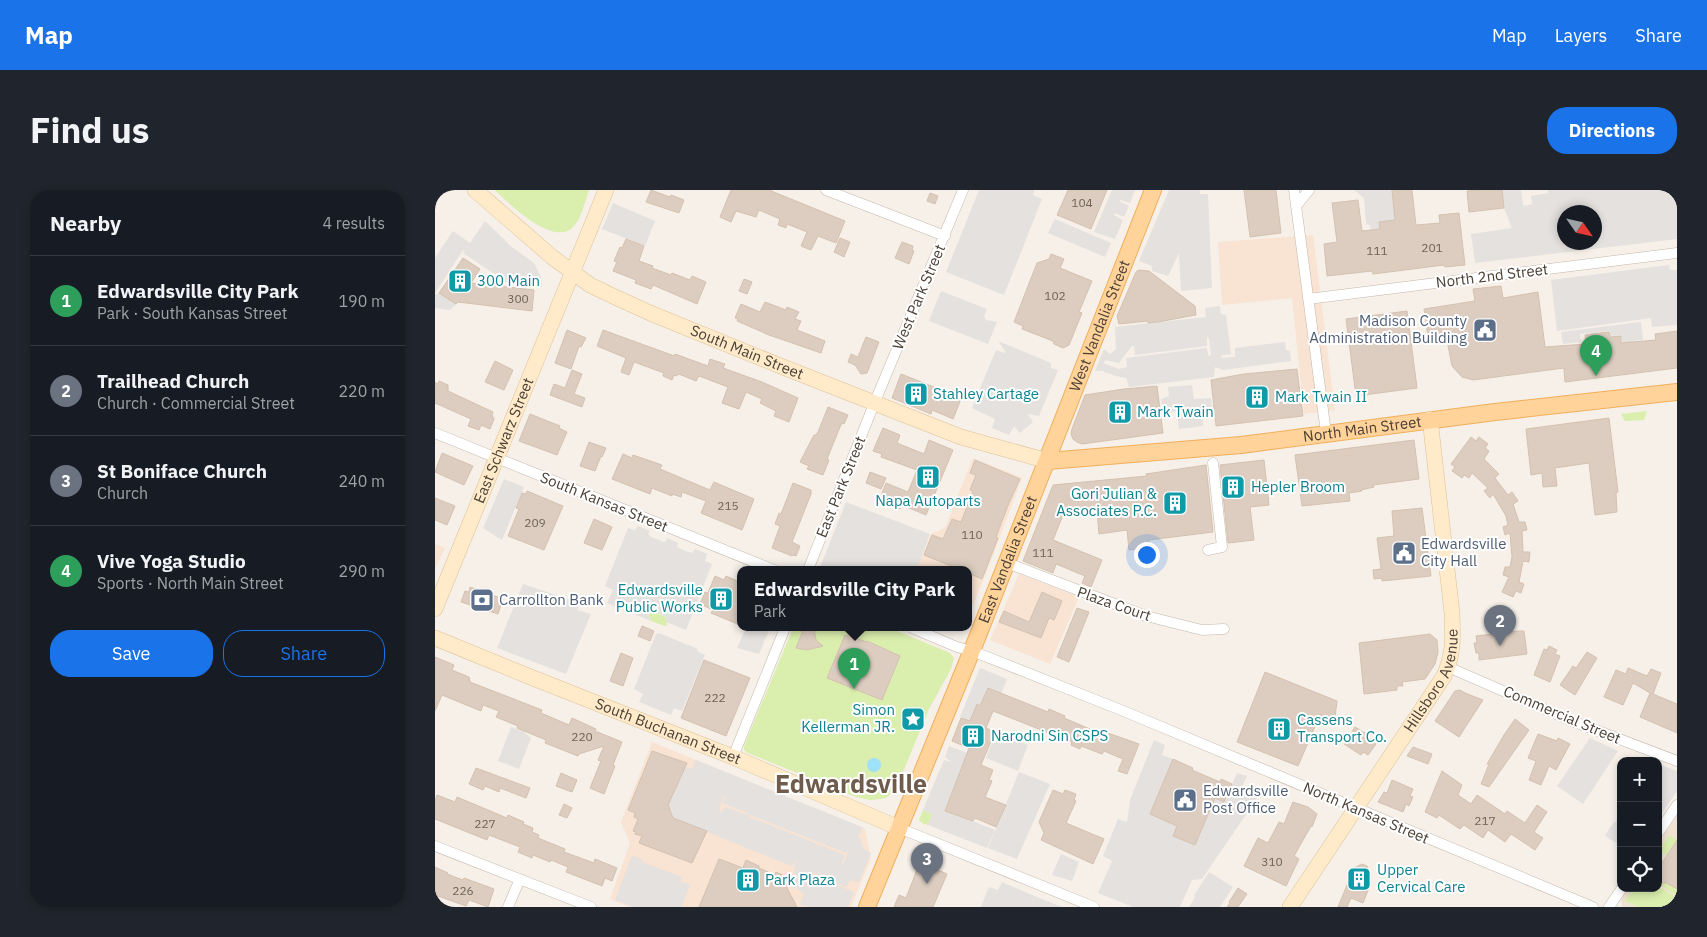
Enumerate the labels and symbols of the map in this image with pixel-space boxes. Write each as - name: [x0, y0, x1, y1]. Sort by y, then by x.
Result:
- house number: 104: [1071, 195, 1093, 210]
- north arrow: [1557, 205, 1602, 250]
- house number: 201: [1421, 240, 1443, 255]
- street label: West Park Street: [888, 241, 949, 352]
- house number: 111: [1366, 243, 1388, 258]
- street label: West Vandalia Street: [1065, 257, 1134, 394]
- street label: North 2nd Street: [1435, 259, 1549, 292]
- building icon: 300 Main: [447, 268, 473, 294]
- place label: 300 Main: [477, 271, 540, 290]
- house number: 102: [1044, 288, 1066, 303]
- house number: 300: [507, 291, 529, 306]
- place label: Madison County Administration Building: [1309, 311, 1468, 347]
- public building icon: Madison County Administration Building: [1472, 317, 1498, 343]
- street label: South Main Street: [688, 320, 806, 383]
- pin: 4: [1580, 335, 1612, 376]
- street label: East Schwarz Street: [469, 375, 537, 506]
- building icon: Stahley Cartage: [903, 381, 929, 407]
- place label: Stahley Cartage: [933, 384, 1039, 403]
- building icon: Mark Twain II: [1244, 384, 1270, 410]
- place label: Mark Twain II: [1275, 387, 1367, 406]
- building icon: Mark Twain: [1107, 399, 1133, 425]
- place label: Mark Twain: [1137, 402, 1214, 421]
- street label: North Main Street: [1302, 412, 1423, 446]
- street label: East Park Street: [812, 433, 870, 540]
- building icon: Napa Autoparts: [915, 464, 941, 490]
- street label: South Kansas Street: [538, 467, 671, 536]
- building icon: Hepler Broom: [1220, 474, 1246, 500]
- place label: Hepler Broom: [1251, 477, 1345, 496]
- place label: Gori Julian & Associates P.C.: [1056, 484, 1158, 520]
- building icon: Gori Julian & Associates P.C.: [1162, 490, 1188, 516]
- place label: Napa Autoparts: [875, 491, 981, 510]
- street label: East Vandalia Street: [974, 493, 1041, 626]
- house number: 215: [717, 498, 739, 513]
- house number: 209: [524, 515, 546, 530]
- house number: 110: [961, 527, 983, 542]
- place label: Edwardsville City Hall: [1421, 534, 1506, 570]
- public building icon: Edwardsville City Hall: [1391, 540, 1417, 566]
- your location: [1134, 542, 1160, 568]
- house number: 111: [1032, 545, 1054, 560]
- place label: Edwardsville Public Works: [616, 580, 703, 616]
- street label: Plaza Court: [1075, 582, 1154, 625]
- building icon: Edwardsville Public Works: [708, 586, 734, 612]
- bank icon: Carrollton Bank: [469, 587, 495, 613]
- place label: Carrollton Bank: [499, 590, 604, 609]
- pin: 2: [1484, 605, 1516, 646]
- street label: Hillsboro Avenue: [1399, 629, 1462, 736]
- pin: 1: [838, 648, 870, 689]
- street label: Commercial Street: [1501, 681, 1624, 748]
- house number: 222: [704, 690, 726, 705]
- street label: South Buchanan Street: [593, 694, 744, 768]
- place label: Simon Kellerman JR.: [801, 700, 895, 736]
- place icon: Simon Kellerman JR.: [900, 706, 926, 732]
- place label: Cassens Transport Co.: [1297, 710, 1387, 746]
- building icon: Cassens Transport Co.: [1266, 716, 1292, 742]
- building icon: Narodni Sin CSPS: [960, 723, 986, 749]
- place label: Narodni Sin CSPS: [991, 726, 1108, 745]
- house number: 220: [571, 729, 593, 744]
- district label: Edwardsville: [775, 767, 927, 800]
- street label: North Kansas Street: [1300, 777, 1432, 848]
- place label: Edwardsville Post Office: [1203, 781, 1288, 817]
- public building icon: Edwardsville Post Office: [1172, 787, 1198, 813]
- house number: 217: [1474, 813, 1496, 828]
- house number: 227: [474, 816, 496, 831]
- pin: 3: [911, 843, 943, 884]
- house number: 310: [1261, 854, 1283, 869]
- place label: Upper Cervical Care: [1377, 860, 1466, 896]
- building icon: Upper Cervical Care: [1346, 866, 1372, 892]
- building icon: Park Plaza: [735, 867, 761, 893]
- place label: Park Plaza: [765, 870, 835, 889]
- house number: 226: [452, 883, 474, 898]

